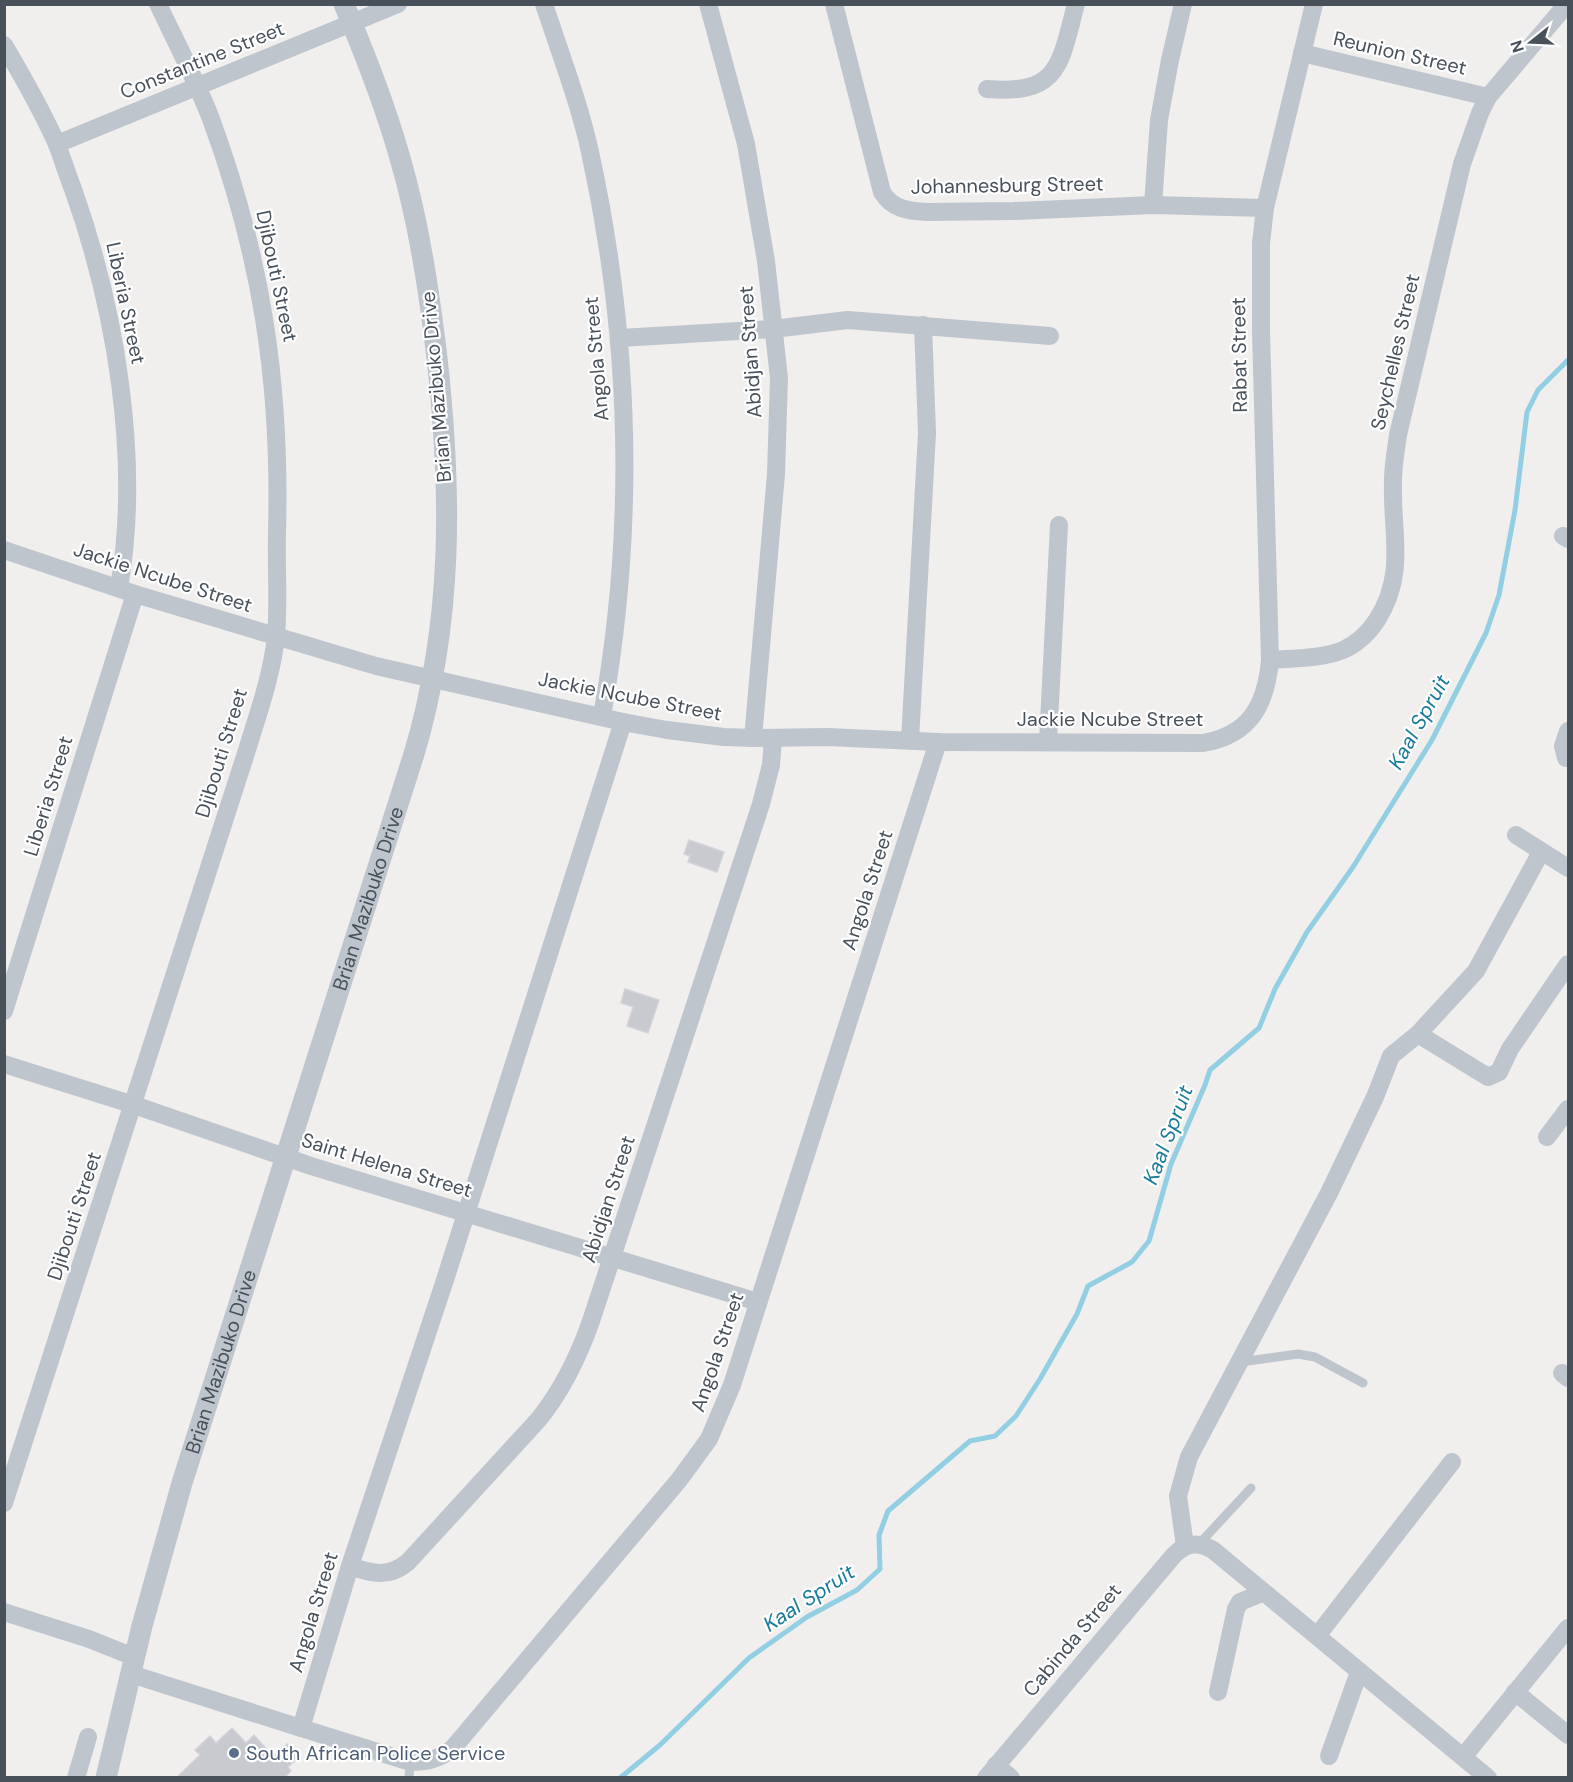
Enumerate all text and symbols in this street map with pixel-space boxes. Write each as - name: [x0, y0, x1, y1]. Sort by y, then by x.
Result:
- north arrow: [1501, 12, 1561, 72]
- street label: Constantine Street: [116, 15, 288, 105]
- street label: Reunion Street: [1331, 25, 1469, 81]
- text: N: [1505, 38, 1529, 55]
- street label: Johannesburg Street: [910, 170, 1104, 200]
- street label: Djibouti Street: [250, 208, 304, 344]
- street label: Liberia Street: [100, 239, 152, 367]
- street label: Seychelles Street: [1364, 271, 1426, 433]
- street label: Abidjan Street: [732, 285, 768, 419]
- street label: Brian Mazibuko Drive: [415, 290, 457, 484]
- street label: Angola Street: [578, 296, 614, 422]
- street label: Rabat Street: [1225, 297, 1253, 413]
- street label: Jackie Ncube Street: [70, 536, 256, 618]
- street label: Jackie Ncube Street: [536, 665, 724, 727]
- water label: Kaal Spruit: [1382, 669, 1457, 774]
- street label: Djibouti Street: [189, 685, 253, 821]
- street label: Jackie Ncube Street: [1017, 706, 1203, 732]
- street label: Liberia Street: [17, 733, 79, 859]
- street label: Brian Mazibuko Drive: [327, 803, 409, 994]
- street label: Angola Street: [835, 827, 899, 953]
- water label: Kaal Spruit: [1136, 1081, 1200, 1189]
- street label: Saint Helena Street: [299, 1127, 476, 1203]
- street label: Abidjan Street: [575, 1132, 641, 1266]
- street label: Djibouti Street: [41, 1148, 107, 1284]
- street label: Brian Mazibuko Drive: [179, 1266, 262, 1457]
- street label: Angola Street: [684, 1289, 750, 1415]
- street label: Angola Street: [282, 1548, 344, 1675]
- water label: Kaal Spruit: [758, 1557, 861, 1638]
- street label: Cabinda Street: [1017, 1578, 1127, 1702]
- place label: South African Police Service: [246, 1740, 505, 1766]
- marker: South African Police Service: [227, 1746, 241, 1760]

